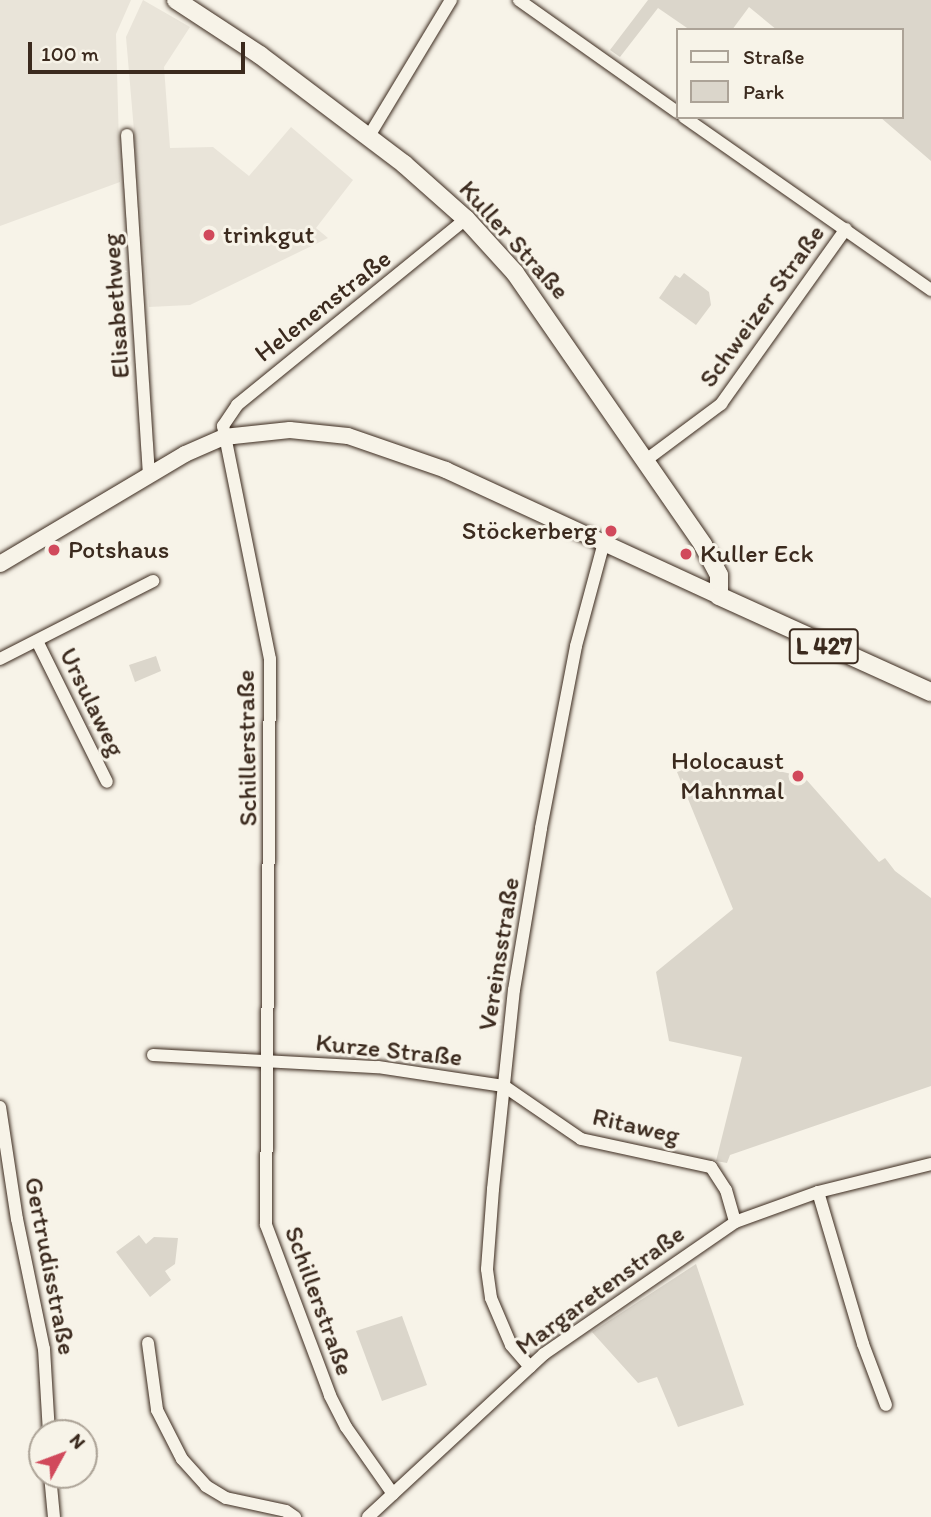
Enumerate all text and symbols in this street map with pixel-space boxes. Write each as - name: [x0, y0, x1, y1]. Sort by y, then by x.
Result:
- scale bar: [32, 28, 248, 72]
- legend: [676, 28, 903, 119]
- text: 100 m: [41, 41, 99, 66]
- text: Straße: [743, 44, 804, 69]
- text: Park: [743, 79, 784, 104]
- street label: Kuller Straße: [452, 174, 576, 306]
- place label: trinkgut: [223, 219, 315, 251]
- street label: Schweizer Straße: [693, 219, 831, 393]
- marker: trinkgut: [201, 227, 217, 243]
- street label: Elisabethweg: [95, 232, 137, 380]
- street label: Helenenstraße: [249, 243, 397, 369]
- place label: Stöckerberg: [462, 515, 597, 547]
- marker: Stöckerberg: [603, 523, 619, 539]
- place label: Potshaus: [68, 534, 169, 566]
- place label: Kuller Eck: [700, 538, 814, 570]
- marker: Potshaus: [46, 542, 62, 558]
- marker: Kuller Eck: [678, 546, 694, 562]
- road number: L 427: [787, 626, 861, 666]
- street label: Ursulaweg: [52, 643, 132, 761]
- street label: Schillerstraße: [230, 669, 264, 827]
- place label: Holocaust Mahnmal: [671, 745, 784, 806]
- marker: Holocaust Mahnmal: [790, 768, 806, 784]
- street label: Vereinsstraße: [471, 875, 527, 1033]
- street label: Kurze Straße: [314, 1027, 464, 1073]
- street label: Ritaweg: [589, 1101, 683, 1151]
- street label: Gertrudisstraße: [17, 1174, 83, 1358]
- street label: Margaretenstraße: [509, 1218, 691, 1362]
- street label: Schillerstraße: [278, 1222, 360, 1380]
- north arrow: [28, 1419, 98, 1489]
- text: N: [65, 1429, 91, 1454]

